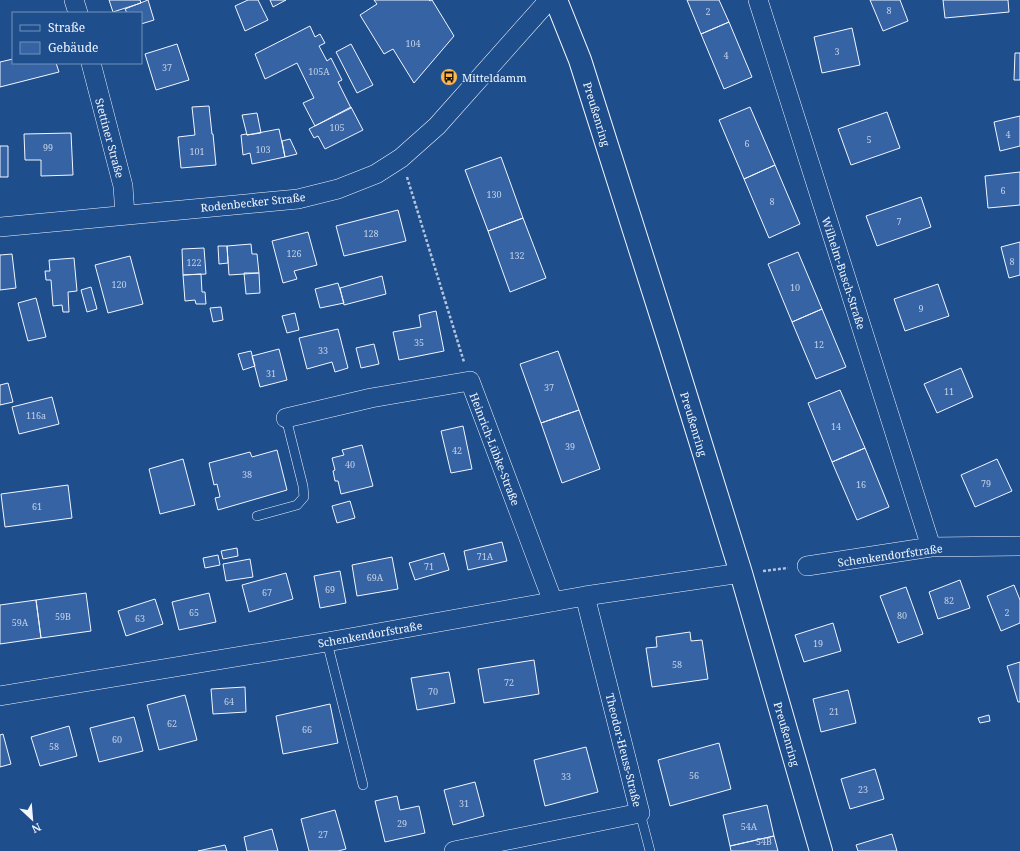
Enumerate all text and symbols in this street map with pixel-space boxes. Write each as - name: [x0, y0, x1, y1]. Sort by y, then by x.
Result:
- house number: 8: [886, 4, 892, 17]
- house number: 2: [705, 5, 711, 18]
- legend: [12, 12, 142, 64]
- text: Straße: [48, 19, 85, 36]
- house number: 104: [405, 37, 421, 50]
- text: Gebäude: [48, 39, 99, 56]
- house number: 3: [834, 45, 840, 58]
- house number: 4: [723, 49, 729, 62]
- house number: 37: [162, 61, 172, 74]
- house number: 105A: [308, 65, 330, 78]
- bus stop icon: Mitteldamm: [439, 67, 459, 87]
- place label: Mitteldamm: [462, 70, 527, 85]
- street label: Preußenring: [580, 80, 614, 148]
- street label: Stettiner Straße: [92, 96, 128, 180]
- house number: 105: [329, 121, 345, 134]
- house number: 4: [1005, 128, 1011, 141]
- house number: 5: [866, 133, 872, 146]
- house number: 6: [744, 137, 750, 150]
- house number: 99: [43, 141, 53, 154]
- house number: 103: [255, 143, 271, 156]
- house number: 101: [189, 145, 205, 158]
- house number: 6: [1000, 184, 1006, 197]
- house number: 130: [486, 188, 502, 201]
- street label: Rodenbecker Straße: [200, 189, 306, 215]
- house number: 8: [769, 195, 775, 208]
- street label: Wilhelm-Busch-Straße: [819, 215, 869, 331]
- house number: 7: [896, 215, 902, 228]
- house number: 128: [363, 227, 379, 240]
- house number: 126: [286, 247, 302, 260]
- house number: 132: [509, 249, 525, 262]
- house number: 8: [1009, 255, 1015, 268]
- house number: 122: [186, 256, 202, 269]
- house number: 120: [111, 278, 127, 291]
- house number: 10: [790, 281, 800, 294]
- house number: 9: [918, 302, 924, 315]
- house number: 35: [414, 336, 424, 349]
- house number: 12: [814, 338, 824, 351]
- house number: 33: [318, 344, 328, 357]
- house number: 31: [266, 367, 276, 380]
- house number: 37: [544, 381, 554, 394]
- house number: 11: [944, 385, 954, 398]
- street label: Heinrich-Lübke-Straße: [467, 390, 524, 508]
- street label: Preußenring: [677, 390, 711, 458]
- house number: 116a: [26, 409, 46, 422]
- house number: 14: [831, 420, 841, 433]
- house number: 39: [565, 440, 575, 453]
- house number: 42: [452, 444, 462, 457]
- house number: 40: [345, 458, 355, 471]
- house number: 38: [242, 468, 252, 481]
- house number: 79: [981, 477, 991, 490]
- house number: 16: [856, 478, 866, 491]
- house number: 61: [32, 500, 42, 513]
- street label: Schenkendorfstraße: [837, 540, 944, 570]
- house number: 71A: [477, 550, 494, 563]
- house number: 71: [424, 560, 434, 573]
- house number: 69A: [367, 571, 384, 584]
- house number: 69: [325, 583, 335, 596]
- house number: 67: [262, 586, 272, 599]
- house number: 82: [944, 594, 954, 607]
- house number: 65: [189, 606, 199, 619]
- house number: 2: [1004, 606, 1010, 619]
- house number: 80: [897, 609, 907, 622]
- house number: 59B: [55, 610, 71, 623]
- house number: 63: [135, 612, 145, 625]
- house number: 59A: [12, 616, 29, 629]
- street label: Schenkendorfstraße: [317, 617, 424, 651]
- house number: 19: [813, 637, 823, 650]
- house number: 58: [672, 658, 682, 671]
- house number: 72: [504, 676, 514, 689]
- house number: 70: [428, 685, 438, 698]
- street label: Theodor-Heuss-Straße: [603, 692, 645, 808]
- house number: 64: [224, 695, 234, 708]
- street label: Preußenring: [771, 700, 803, 768]
- house number: 21: [829, 705, 839, 718]
- house number: 62: [167, 717, 177, 730]
- house number: 66: [302, 723, 312, 736]
- house number: 60: [112, 733, 122, 746]
- house number: 58: [49, 740, 59, 753]
- house number: 56: [689, 769, 699, 782]
- house number: 33: [561, 770, 571, 783]
- house number: 23: [858, 783, 868, 796]
- house number: 31: [459, 797, 469, 810]
- north arrow: [12, 799, 52, 839]
- house number: 29: [397, 817, 407, 830]
- text: N: [29, 820, 44, 837]
- house number: 54A: [741, 820, 758, 833]
- house number: 27: [318, 828, 328, 841]
- house number: 54B: [756, 835, 772, 848]

